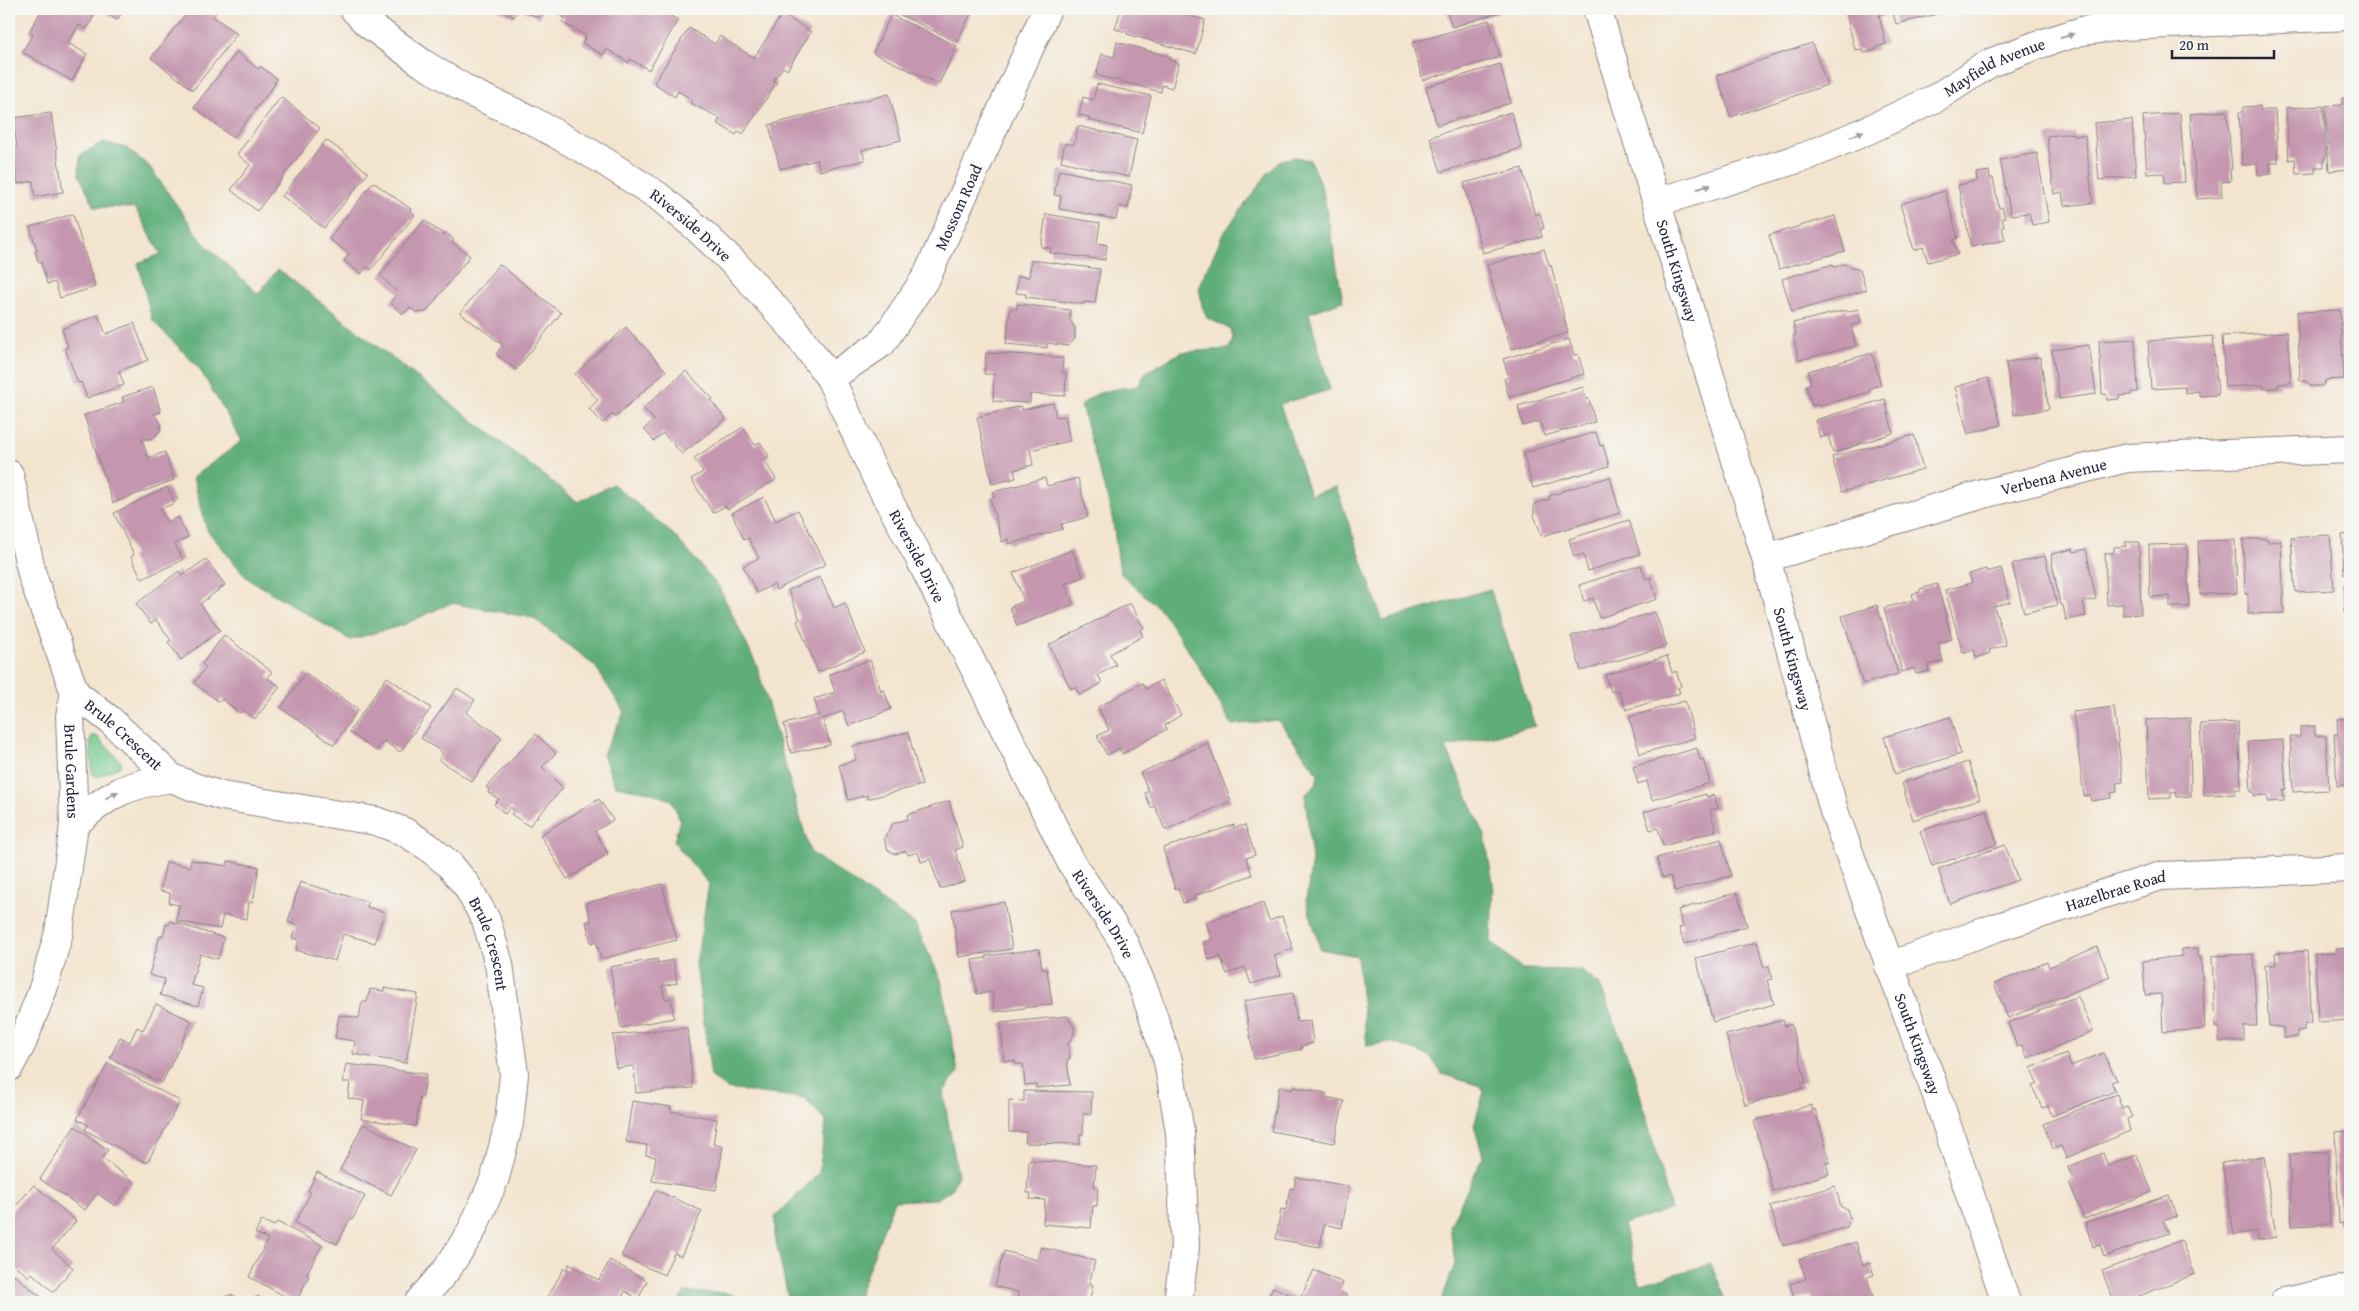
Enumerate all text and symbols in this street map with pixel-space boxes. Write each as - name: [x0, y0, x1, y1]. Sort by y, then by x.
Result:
- scale bar: [2172, 28, 2274, 60]
- street label: Mayfield Avenue: [1939, 31, 2048, 102]
- one-way arrow: [2060, 31, 2075, 39]
- text: 20 m: [2179, 34, 2210, 55]
- one-way arrow: [1850, 130, 1865, 138]
- street label: Mossom Road: [928, 160, 988, 254]
- street label: Riverside Drive: [645, 182, 737, 267]
- one-way arrow: [1697, 183, 1712, 191]
- street label: South Kingsway: [1650, 216, 1705, 325]
- street label: Verbena Avenue: [1998, 452, 2109, 501]
- street label: Riverside Drive: [883, 505, 952, 606]
- street label: South Kingsway: [1768, 604, 1819, 714]
- street label: Brule Crescent: [80, 693, 169, 776]
- street label: Brule Gardens: [58, 723, 86, 819]
- one-way arrow: [105, 791, 120, 799]
- street label: Riverside Drive: [1067, 864, 1141, 962]
- street label: Hazelbrae Road: [2062, 864, 2166, 917]
- street label: Brule Crescent: [463, 892, 515, 993]
- street label: South Kingsway: [1889, 990, 1948, 1098]

